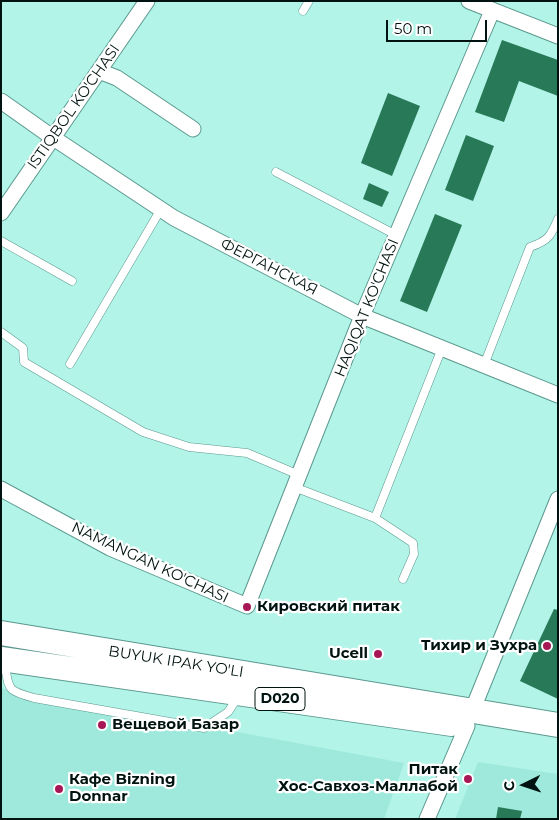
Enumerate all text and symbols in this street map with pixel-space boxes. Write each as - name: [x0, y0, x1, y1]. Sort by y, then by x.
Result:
- scale bar: [389, 10, 490, 42]
- text: 50 m: [394, 19, 432, 38]
- street label: ISTIQBOL KO'CHASI: [24, 41, 124, 173]
- street label: ФЕРГАНСКАЯ: [217, 235, 321, 299]
- street label: HAQIQAT KO'CHASI: [331, 236, 403, 380]
- street label: NAMANGAN KO'CHASI: [69, 519, 231, 607]
- place label: Кировский питак: [257, 598, 400, 616]
- marker: Кировский питак: [241, 601, 253, 613]
- place label: Тихир и Зухра: [421, 637, 537, 655]
- marker: Тихир и Зухра: [541, 640, 553, 652]
- street label: BUYUK IPAK YO'LI: [107, 642, 245, 682]
- place label: Ucell: [329, 645, 368, 663]
- marker: Ucell: [372, 648, 384, 660]
- road number: D020: [255, 688, 305, 711]
- place label: Вещевой Базар: [112, 716, 239, 734]
- marker: Вещевой Базар: [96, 719, 108, 731]
- north arrow: [499, 760, 549, 810]
- place label: Питак Хос-Савхоз-Маллабой: [278, 761, 458, 796]
- place label: Кафе Bizning Donnar: [69, 771, 175, 806]
- marker: Питак Хос-Савхоз-Маллабой: [462, 773, 474, 785]
- text: С: [500, 780, 518, 792]
- marker: Кафе Bizning Donnar: [53, 783, 65, 795]

